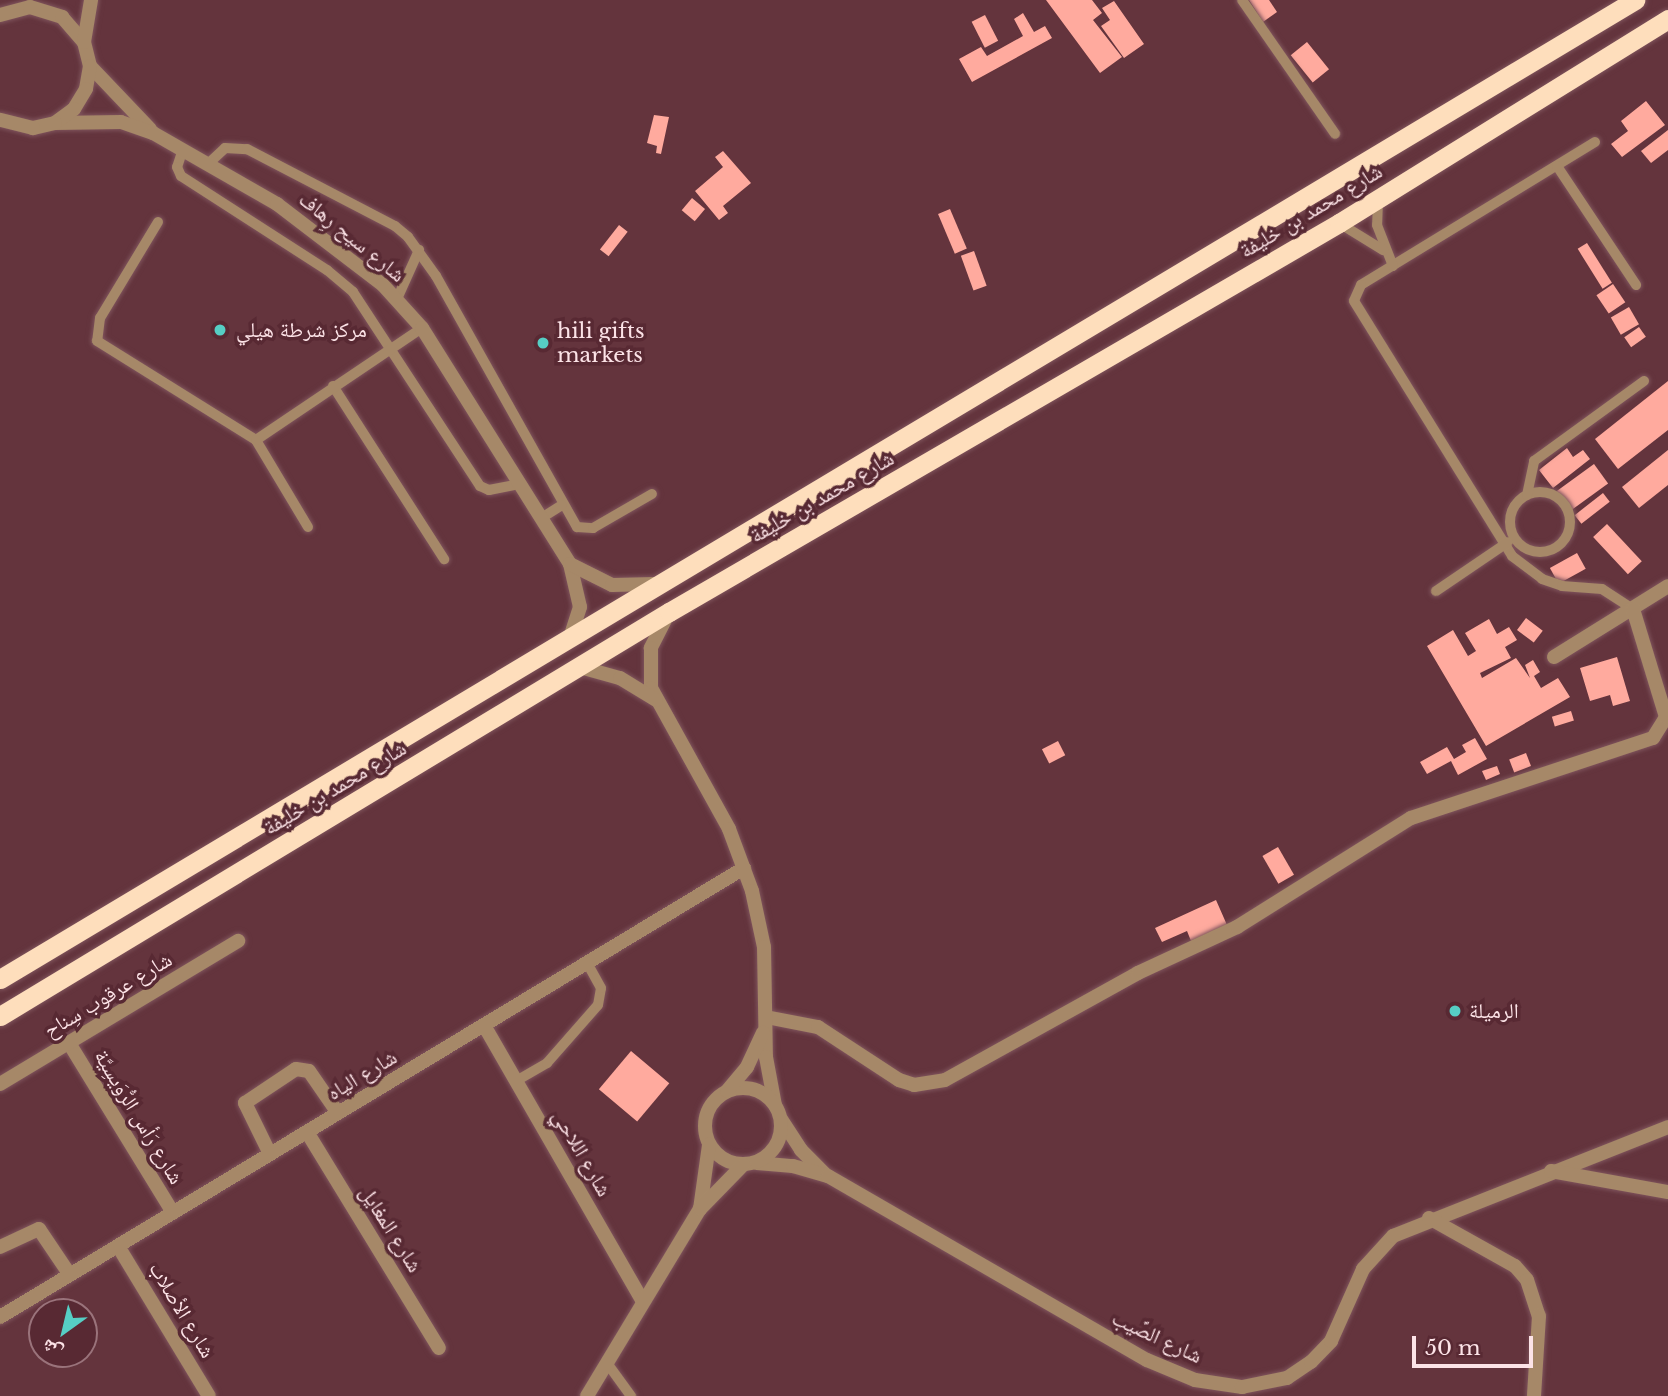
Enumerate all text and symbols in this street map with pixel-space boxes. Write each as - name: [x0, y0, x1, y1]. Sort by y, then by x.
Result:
- street label: شارع محمد بن خليفة: [1235, 158, 1387, 264]
- street label: شارع سيح رِهاف: [294, 187, 410, 287]
- place label: مركز شرطة هيلي: [236, 317, 367, 343]
- place label: hili gifts markets: [557, 318, 644, 368]
- marker: مركز شرطة هيلي: [210, 320, 230, 340]
- marker: hili gifts markets: [535, 335, 551, 351]
- street label: شارع محمد بن خليفة: [746, 446, 898, 548]
- street label: شارع محمد بن خليفة: [259, 735, 411, 841]
- street label: شارع عرقوب سِناح: [40, 947, 176, 1043]
- place label: الرميلة: [1469, 998, 1519, 1024]
- marker: الرميلة: [1447, 1003, 1463, 1019]
- street label: شارع الياه: [323, 1044, 401, 1106]
- street label: شارع رَأس الرُّوَيسِيَّة: [89, 1045, 189, 1189]
- street label: شارع اللاحي: [547, 1105, 617, 1201]
- street label: شارع المغايل: [354, 1181, 428, 1277]
- street label: شارع الأصلاب: [144, 1258, 220, 1362]
- north arrow: [28, 1298, 98, 1368]
- street label: شارع الصَّيب: [1108, 1305, 1206, 1369]
- scale bar: [1416, 1322, 1537, 1366]
- text: ش: [37, 1334, 67, 1364]
- text: 50 m: [1425, 1335, 1480, 1361]

